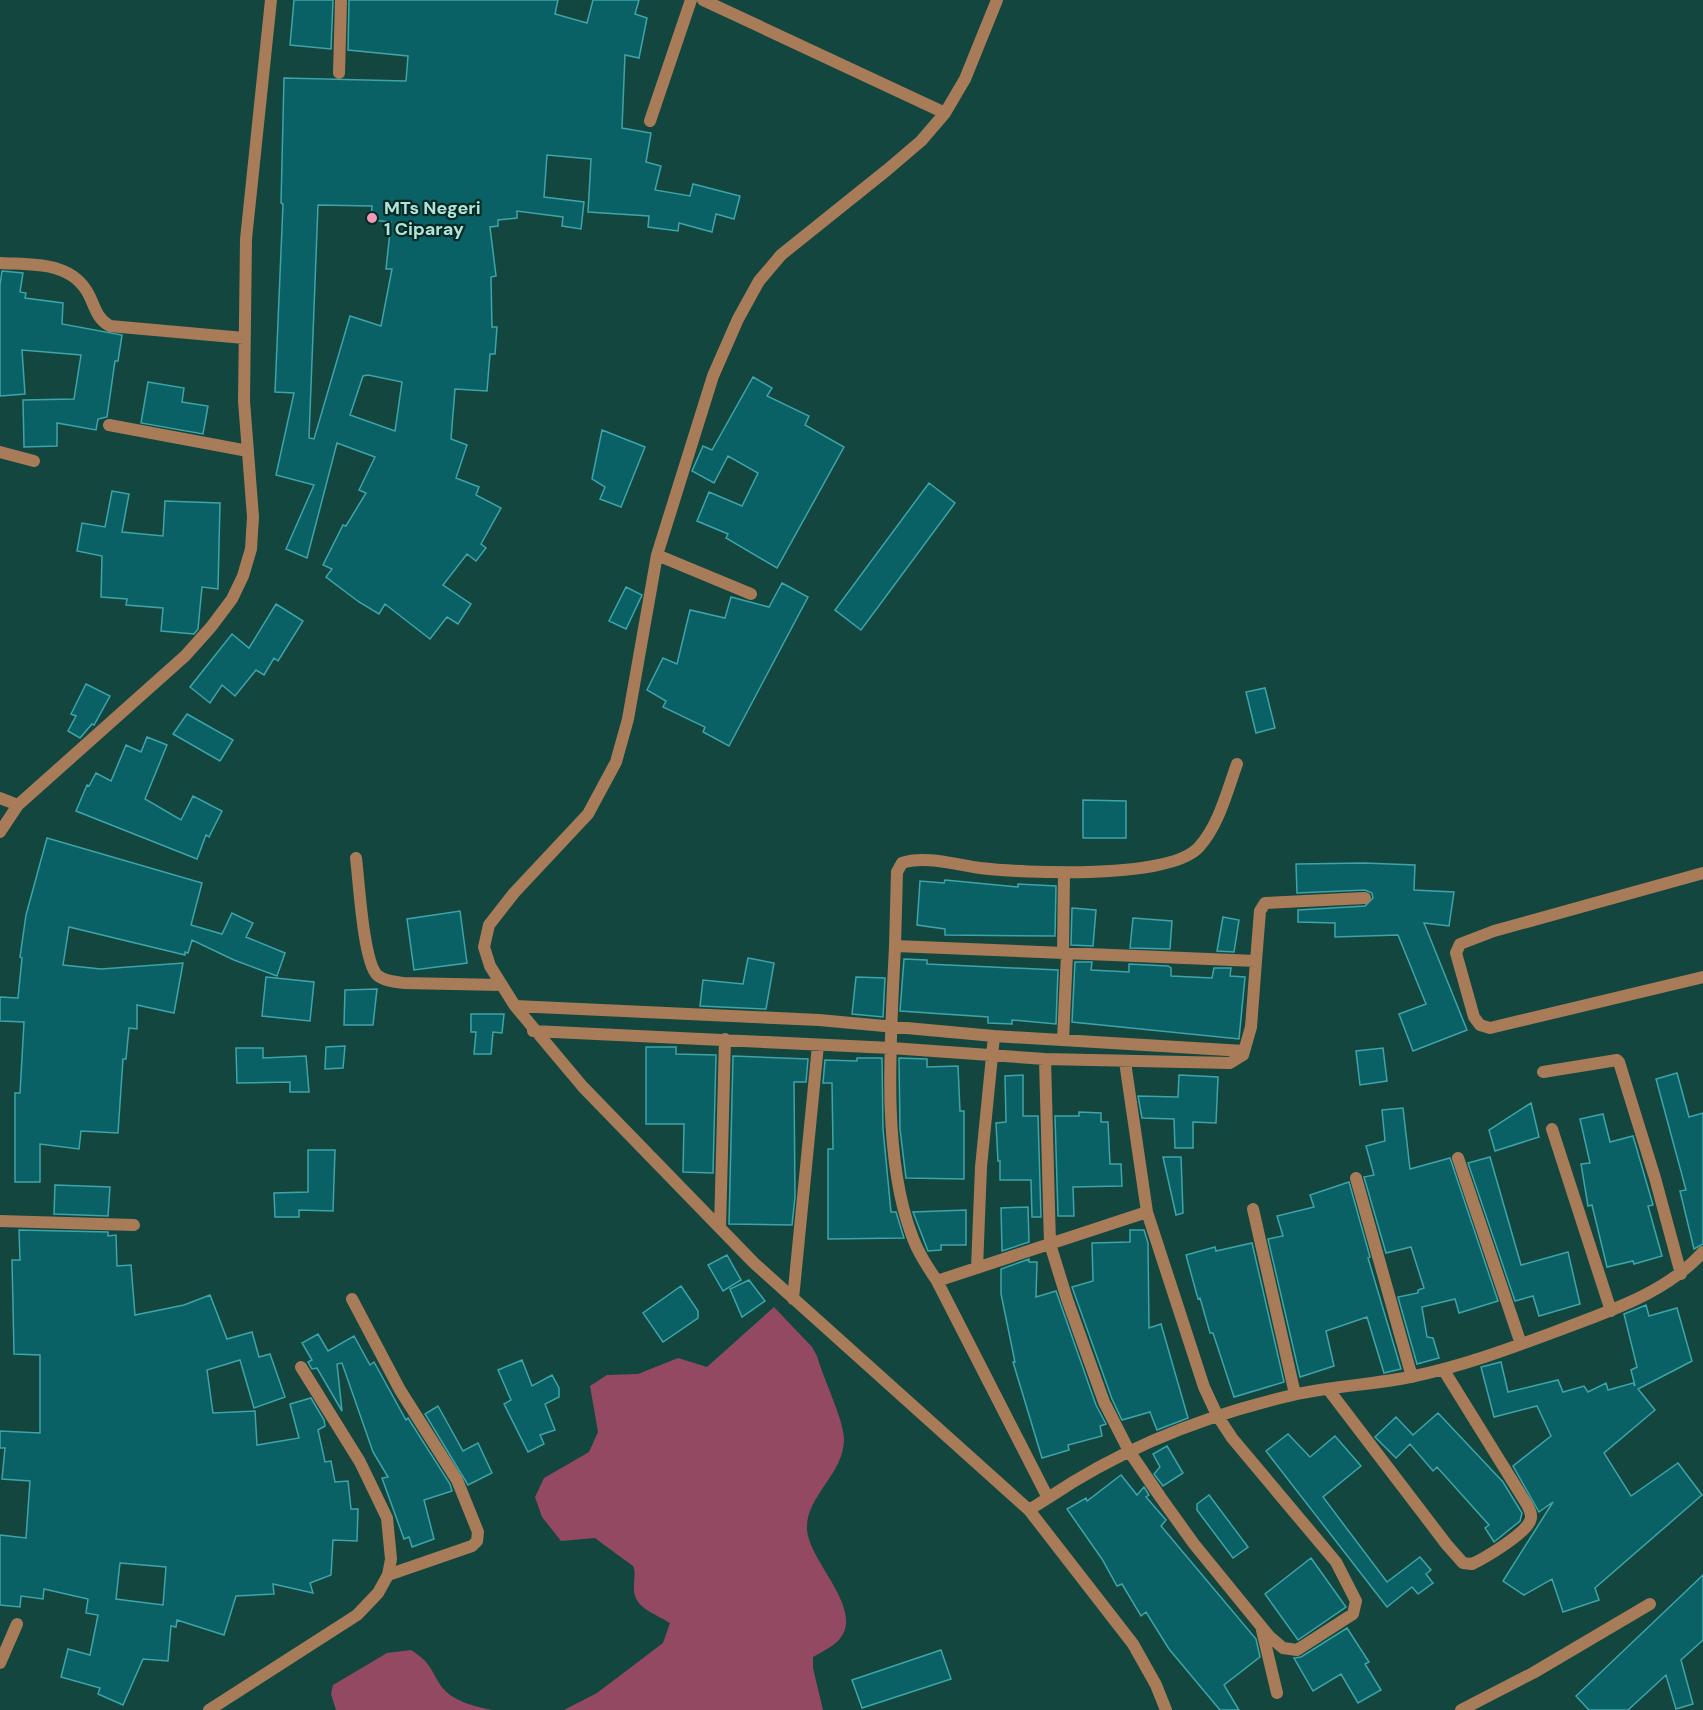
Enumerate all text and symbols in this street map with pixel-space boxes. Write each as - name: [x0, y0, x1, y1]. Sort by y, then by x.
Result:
- place label: MTs Negeri 1 Ciparay: [384, 196, 481, 241]
- marker: MTs Negeri 1 Ciparay: [365, 211, 379, 225]

